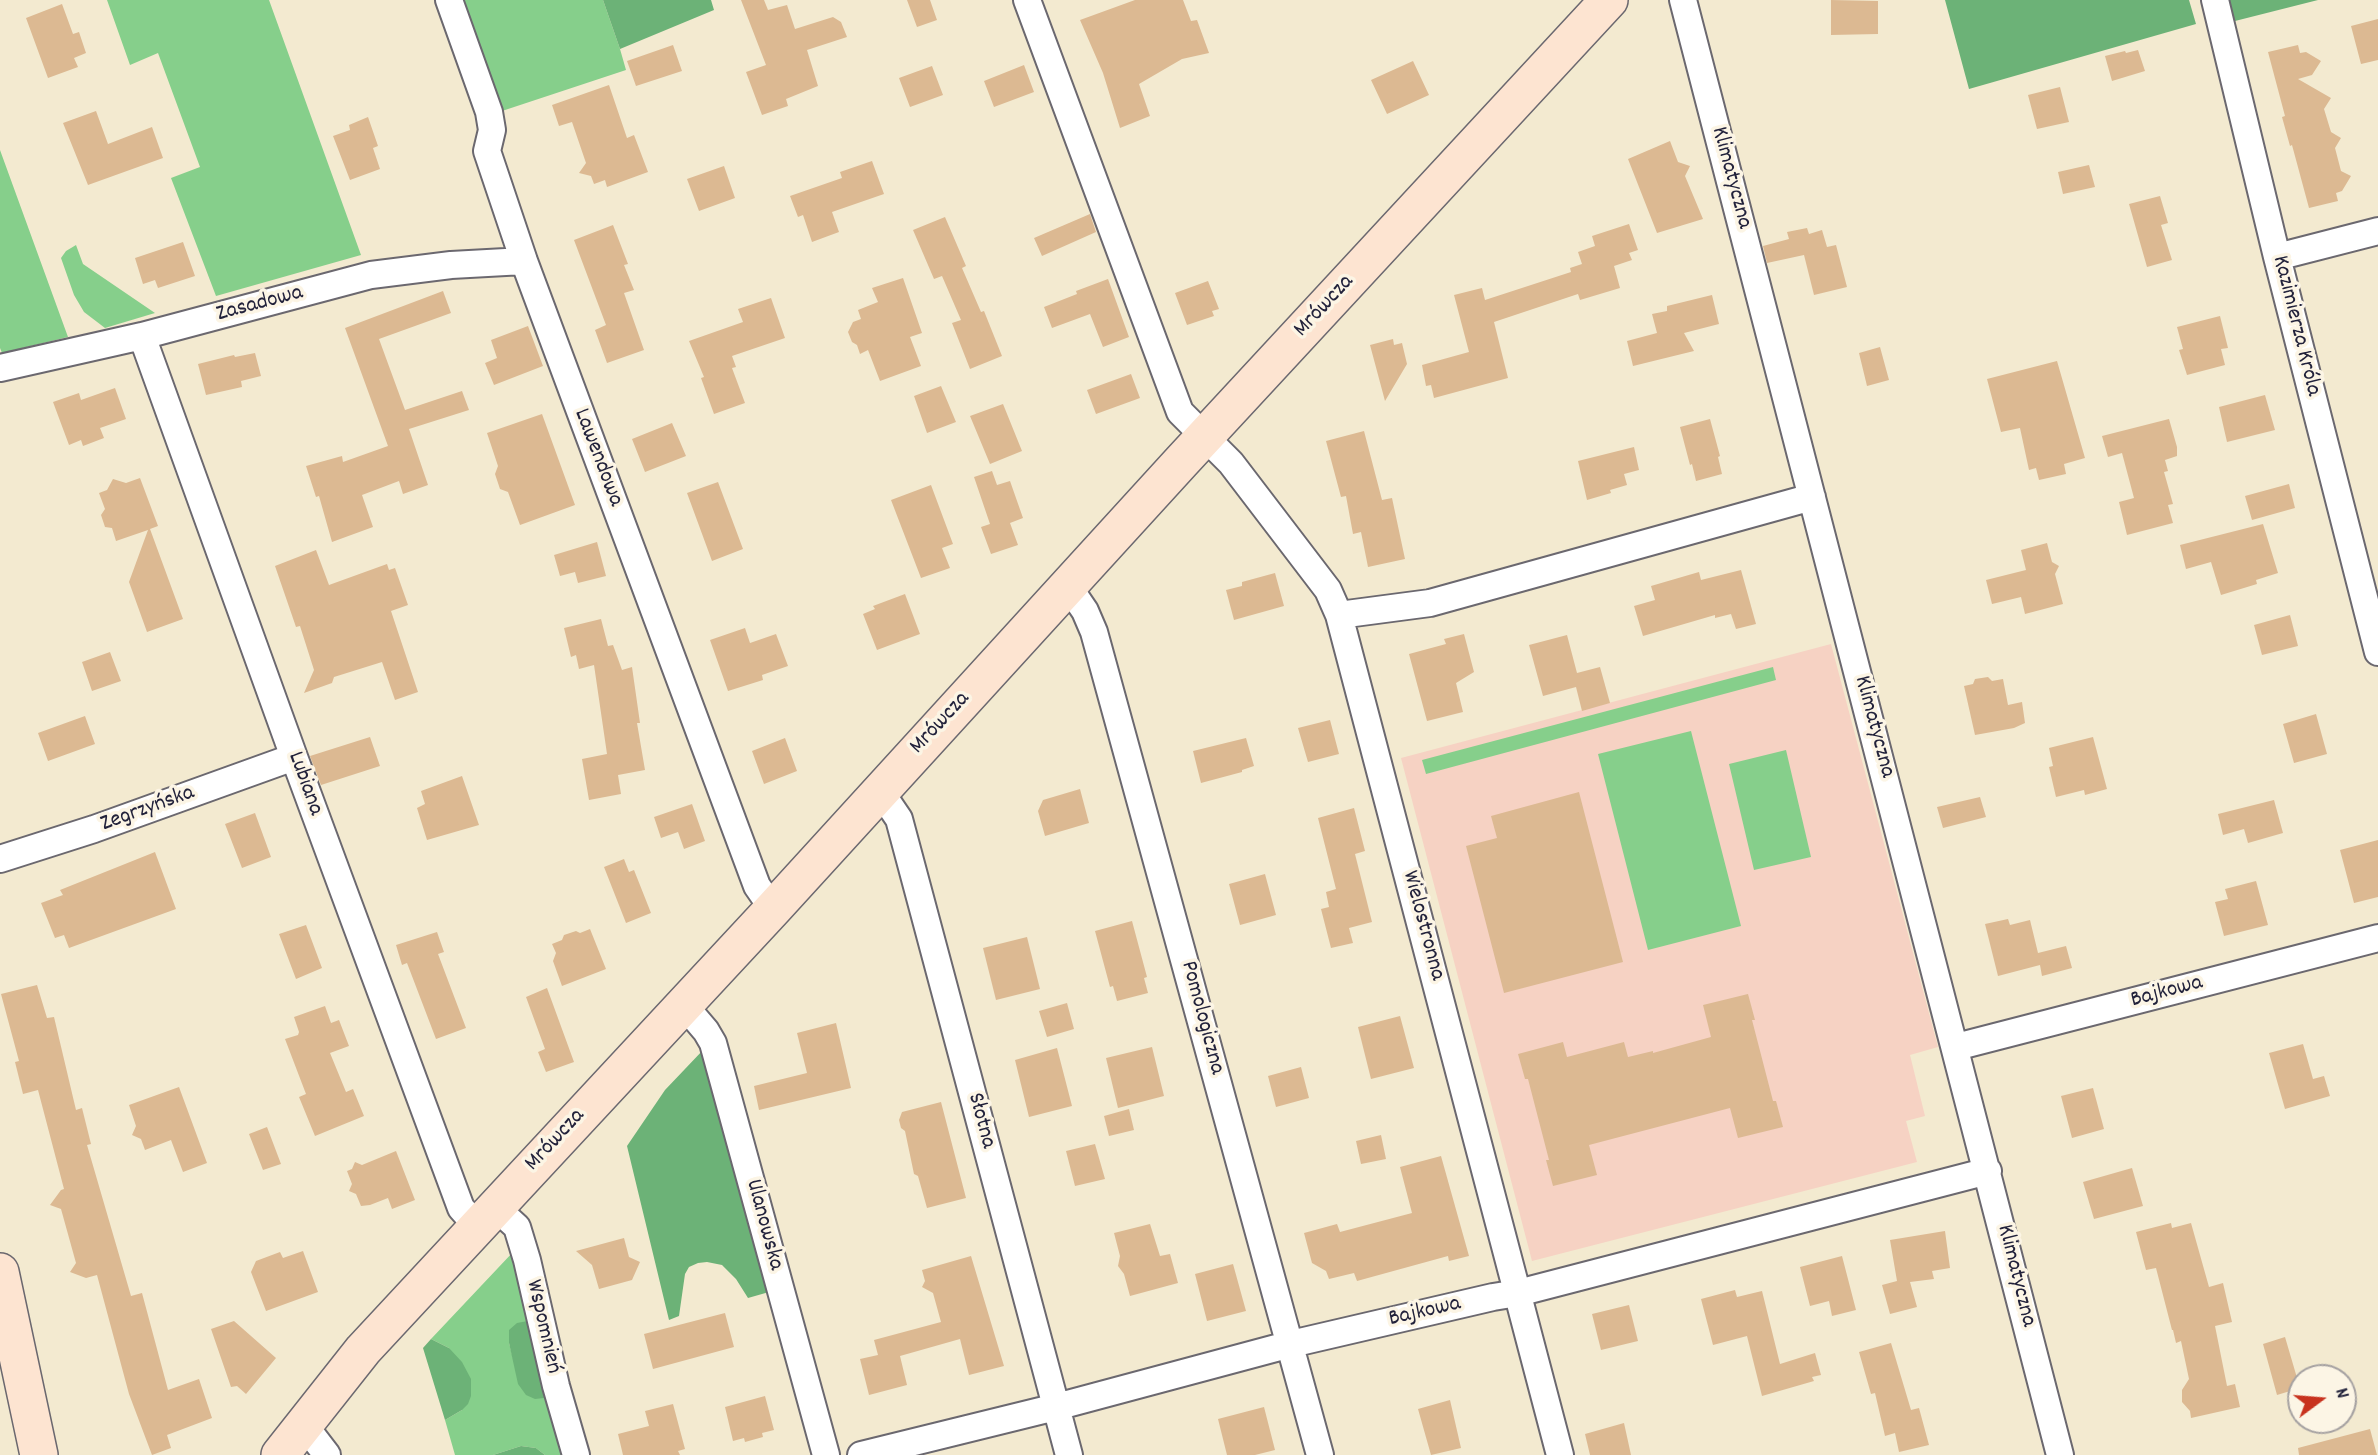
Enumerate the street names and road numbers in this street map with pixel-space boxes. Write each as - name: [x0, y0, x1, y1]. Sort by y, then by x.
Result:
- street label: Klimatyczna: [1703, 124, 1757, 232]
- street label: Kazimierza Króla: [2264, 253, 2326, 399]
- street label: Mrówcza: [1289, 270, 1361, 344]
- street label: Zasadowa: [214, 280, 306, 330]
- street label: Lawendowa: [566, 405, 628, 511]
- street label: Klimatyczna: [1846, 673, 1900, 781]
- street label: Mrówcza: [905, 687, 977, 761]
- street label: Lubiana: [280, 748, 328, 820]
- street label: Zegrzyńska: [97, 780, 199, 840]
- street label: Wielostronna: [1394, 868, 1450, 984]
- street label: Pomologiczna: [1173, 958, 1229, 1078]
- street label: Bajkowa: [2128, 970, 2206, 1016]
- street label: Słotna: [959, 1090, 1001, 1152]
- street label: Mrówcza: [520, 1104, 592, 1178]
- street label: Ulanowska: [738, 1177, 788, 1273]
- street label: Klimatyczna: [1989, 1222, 2041, 1330]
- street label: Wspomnień: [518, 1278, 566, 1376]
- street label: Bajkowa: [1386, 1291, 1464, 1335]

